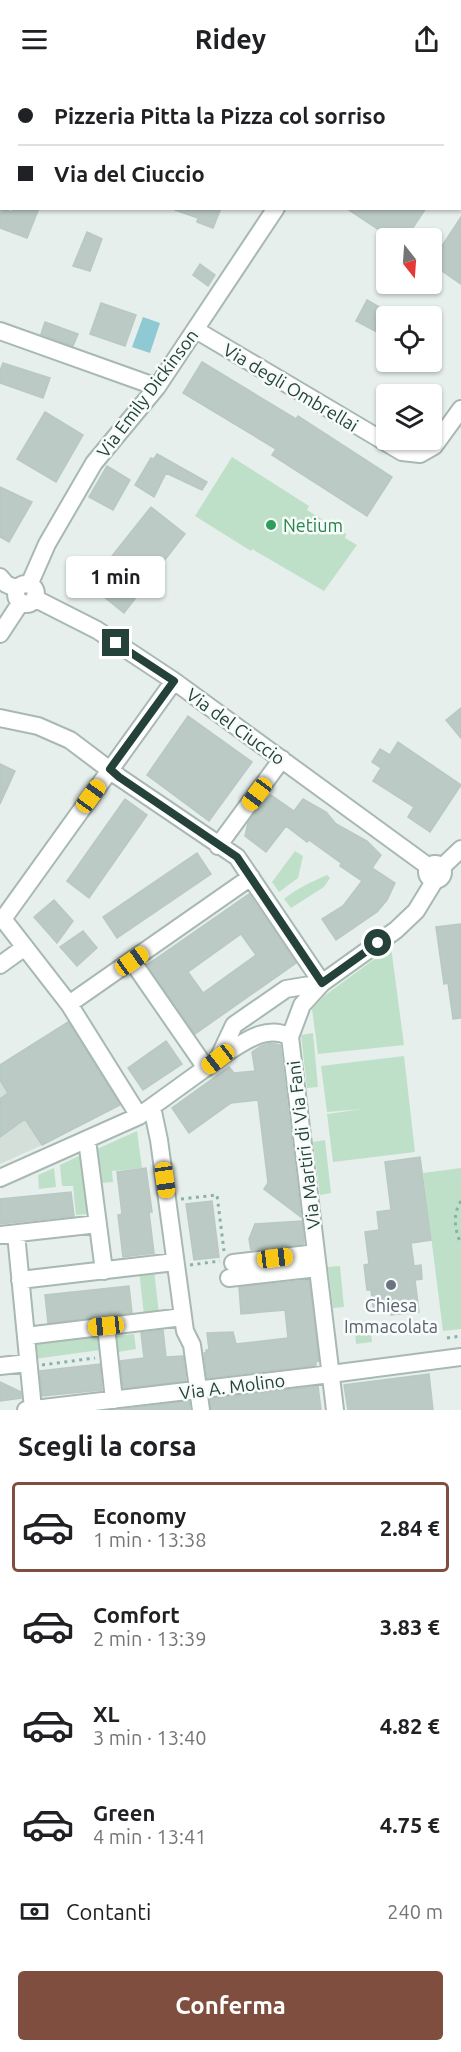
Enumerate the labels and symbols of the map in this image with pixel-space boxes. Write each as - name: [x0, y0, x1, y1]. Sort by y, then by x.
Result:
- north arrow: [376, 228, 442, 294]
- street label: Via Emily Dickinson: [92, 325, 202, 461]
- street label: Via degli Ombrellai: [220, 339, 362, 435]
- place label: Netium: [283, 515, 343, 535]
- marker: Netium: [264, 518, 278, 532]
- callout: 1 min: [66, 556, 166, 598]
- route end: [102, 629, 129, 656]
- street label: Via del Ciuccio: [183, 684, 289, 768]
- car: [239, 774, 275, 814]
- car: [73, 776, 109, 816]
- route start: [364, 929, 391, 956]
- car: [112, 943, 152, 979]
- car: [198, 1041, 238, 1077]
- street label: Via Martiri di Via Fani: [283, 1060, 323, 1230]
- car: [154, 1161, 176, 1199]
- car: [256, 1247, 294, 1269]
- marker: Chiesa Immacolata: [384, 1278, 398, 1292]
- place label: Chiesa Immacolata: [344, 1295, 438, 1336]
- car: [87, 1315, 125, 1337]
- street label: Via A. Molino: [178, 1370, 286, 1402]

